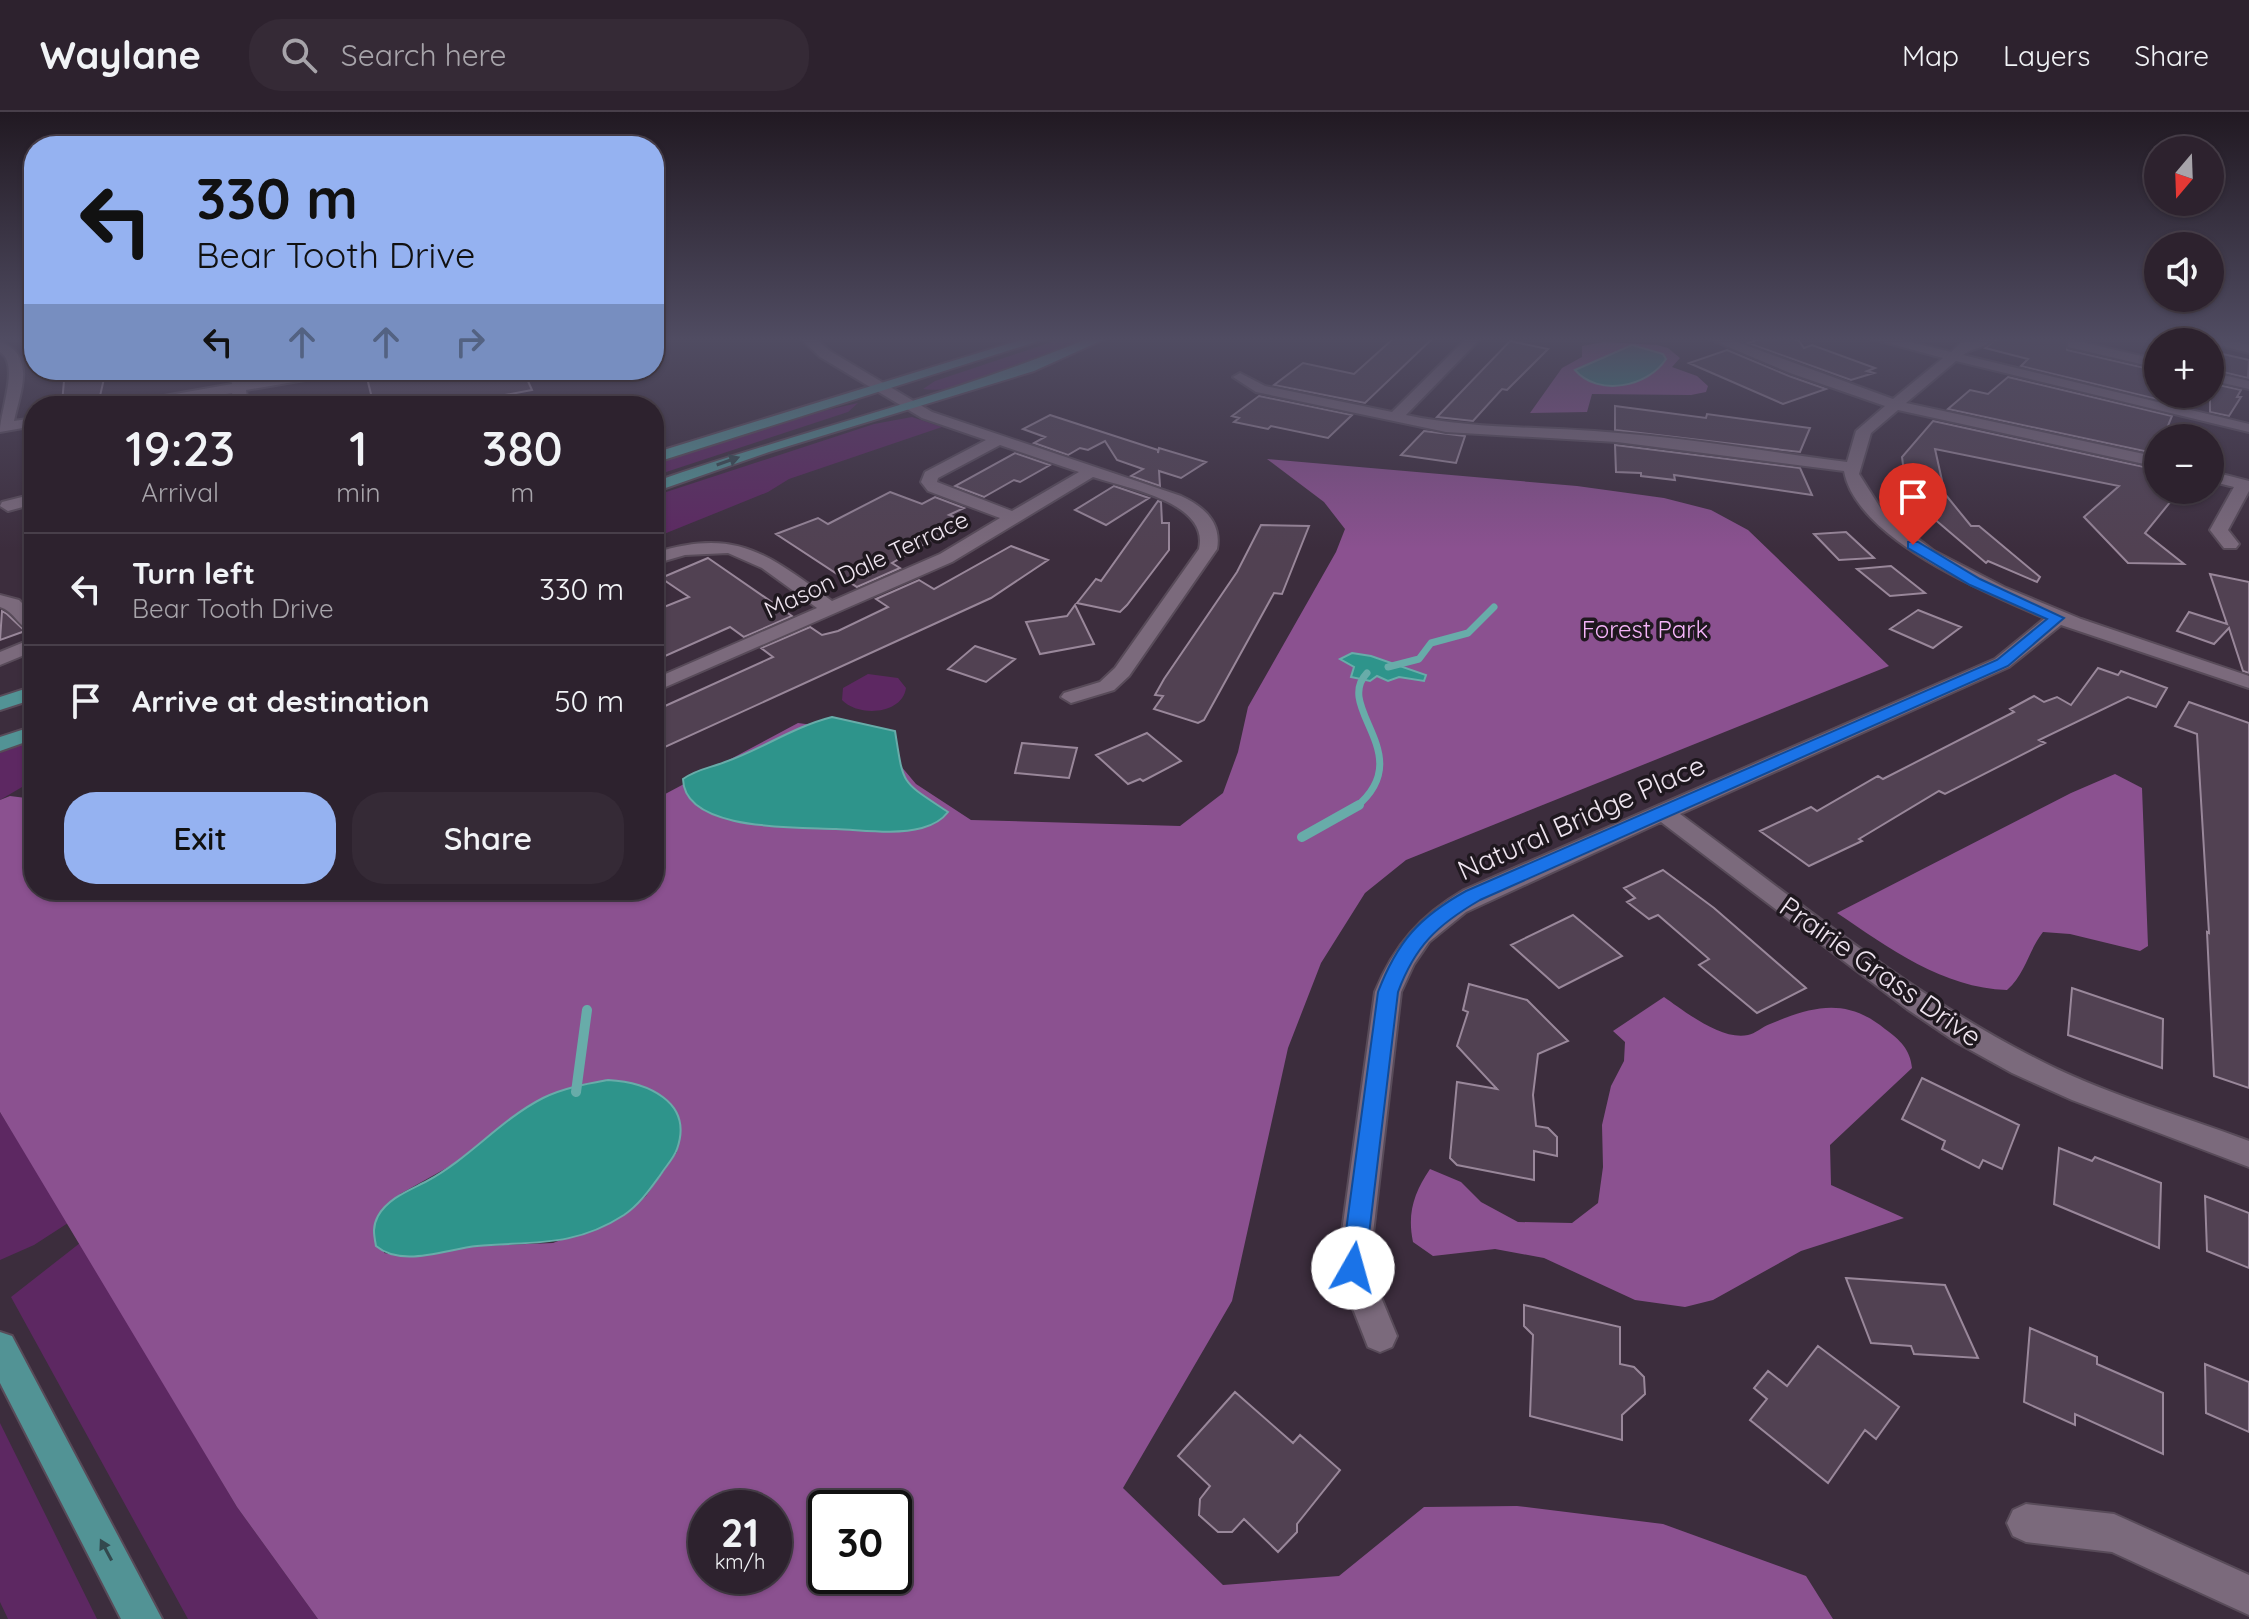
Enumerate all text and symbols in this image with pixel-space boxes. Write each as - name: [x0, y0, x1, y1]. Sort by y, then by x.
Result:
- search box: [249, 19, 809, 91]
- text: Waylane: [40, 31, 201, 79]
- icon: search: [277, 33, 321, 77]
- text: Search here: [341, 36, 506, 74]
- text: Map: [1902, 38, 1959, 73]
- text: Layers: [2003, 38, 2090, 73]
- text: Share: [2134, 38, 2209, 73]
- north arrow: [2144, 136, 2224, 216]
- map controls: [2144, 136, 2224, 504]
- text: 330 m: [196, 163, 358, 233]
- icon: left: [64, 168, 168, 272]
- text: Bear Tooth Drive: [196, 232, 475, 277]
- button: sound: [2144, 232, 2224, 312]
- icon: left: [196, 320, 240, 364]
- icon: ahead: [280, 320, 324, 364]
- icon: ahead: [364, 320, 408, 364]
- icon: right: [448, 320, 492, 364]
- button: +: [2144, 328, 2224, 408]
- text: 19:23: [125, 418, 235, 478]
- text: 1: [349, 418, 368, 478]
- text: 380: [482, 418, 563, 478]
- button: −: [2144, 424, 2224, 504]
- one-way arrow: [716, 455, 740, 467]
- pin: [1879, 463, 1947, 545]
- icon: arrive: [1891, 475, 1935, 519]
- text: Arrival: [141, 476, 219, 509]
- text: min: [336, 476, 381, 509]
- text: m: [510, 476, 534, 509]
- street label: Mason Dale Terrace: [759, 504, 973, 624]
- text: Turn left: [132, 554, 255, 592]
- icon: left: [64, 567, 108, 611]
- text: 330 m: [539, 570, 624, 608]
- text: Bear Tooth Drive: [132, 592, 334, 625]
- park label: Forest Park: [1582, 614, 1708, 644]
- icon: arrive: [64, 679, 108, 723]
- text: Arrive at destination: [132, 682, 430, 720]
- text: 50 m: [554, 682, 624, 720]
- street label: Natural Bridge Place: [1452, 747, 1710, 887]
- button: Exit: [64, 792, 336, 884]
- button: Share: [352, 792, 624, 884]
- street label: Prairie Grass Drive: [1773, 888, 1989, 1054]
- position arrow: [1311, 1226, 1395, 1310]
- speed limit sign: 30: [808, 1490, 912, 1594]
- text: 21: [721, 1507, 759, 1557]
- one-way arrow: [99, 1539, 113, 1561]
- text: km/h: [715, 1549, 765, 1574]

